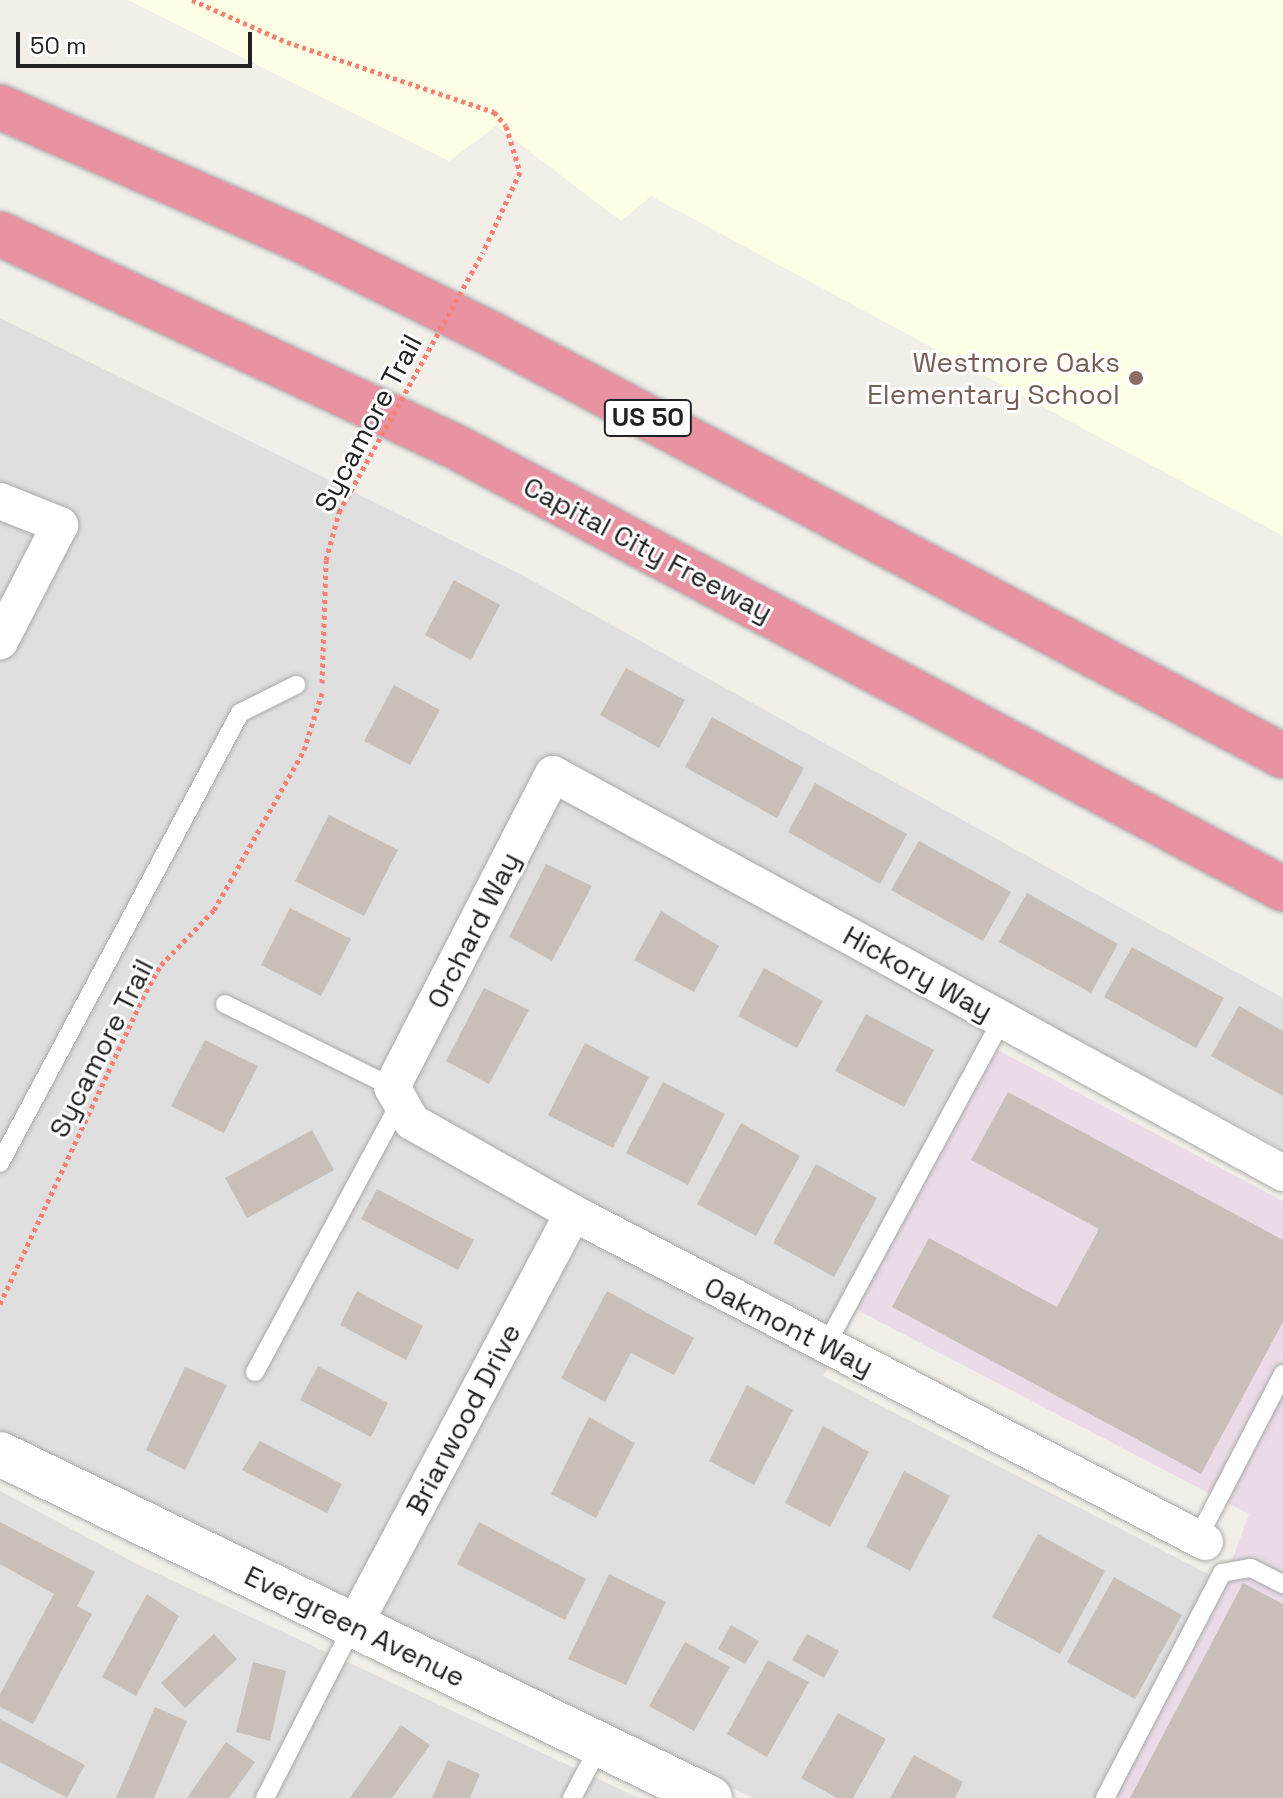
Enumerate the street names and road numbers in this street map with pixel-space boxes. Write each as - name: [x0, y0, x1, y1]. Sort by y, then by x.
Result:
- street label: Sycamore Trail: [307, 328, 429, 518]
- road number: US 50: [602, 396, 694, 440]
- street label: Capital City Freeway: [518, 469, 778, 629]
- street label: Orchard Way: [419, 846, 527, 1014]
- street label: Hickory Way: [837, 918, 999, 1028]
- street label: Sycamore Trail: [41, 953, 161, 1143]
- street label: Oakmont Way: [699, 1269, 879, 1383]
- street label: Briarwood Drive: [398, 1318, 528, 1520]
- street label: Evergreen Avenue: [239, 1558, 471, 1694]

